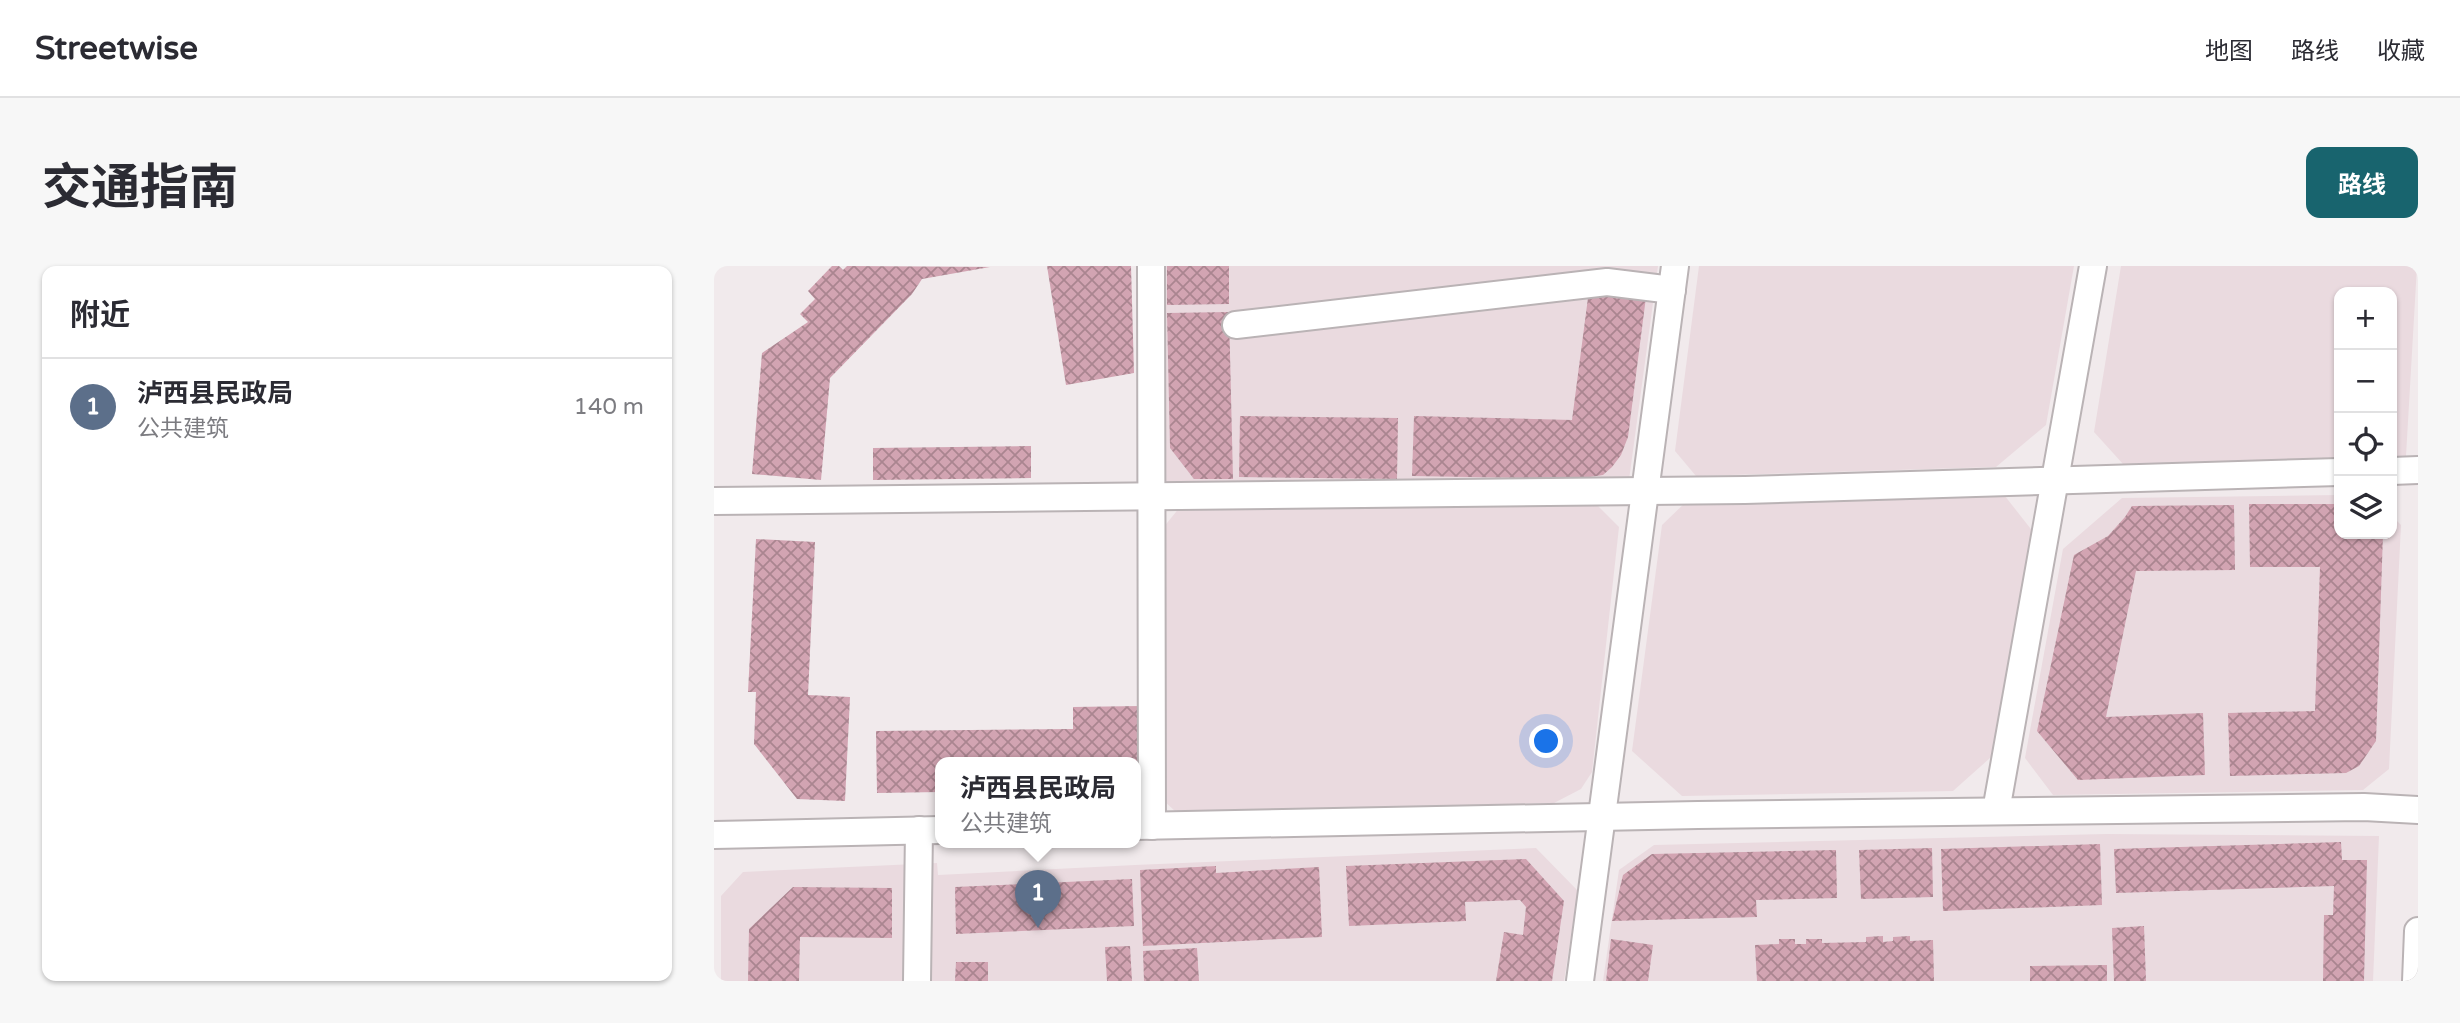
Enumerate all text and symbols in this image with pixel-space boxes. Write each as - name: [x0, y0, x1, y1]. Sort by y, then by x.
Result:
- text: Streetwise: [35, 29, 198, 68]
- text: 地图: [2205, 37, 2253, 66]
- text: 路线: [2291, 37, 2339, 66]
- text: 收藏: [2377, 37, 2425, 66]
- button: 路线: [2306, 147, 2418, 218]
- text: 交通指南: [42, 159, 238, 218]
- map controls: [2334, 287, 2397, 539]
- button: +: [2334, 287, 2397, 350]
- text: 附近: [70, 297, 130, 334]
- button: −: [2334, 350, 2397, 413]
- text: 泸西县民政局: [137, 378, 293, 409]
- text: 1: [86, 393, 100, 421]
- text: 140 m: [574, 393, 644, 421]
- button: locate: [2334, 413, 2397, 476]
- text: 公共建筑: [137, 415, 229, 443]
- button: layers: [2334, 476, 2397, 539]
- your location: [1529, 724, 1563, 758]
- popup: [935, 757, 1141, 848]
- text: 泸西县民政局: [960, 773, 1116, 804]
- text: 公共建筑: [960, 810, 1052, 838]
- pin: 1: [1015, 870, 1061, 928]

